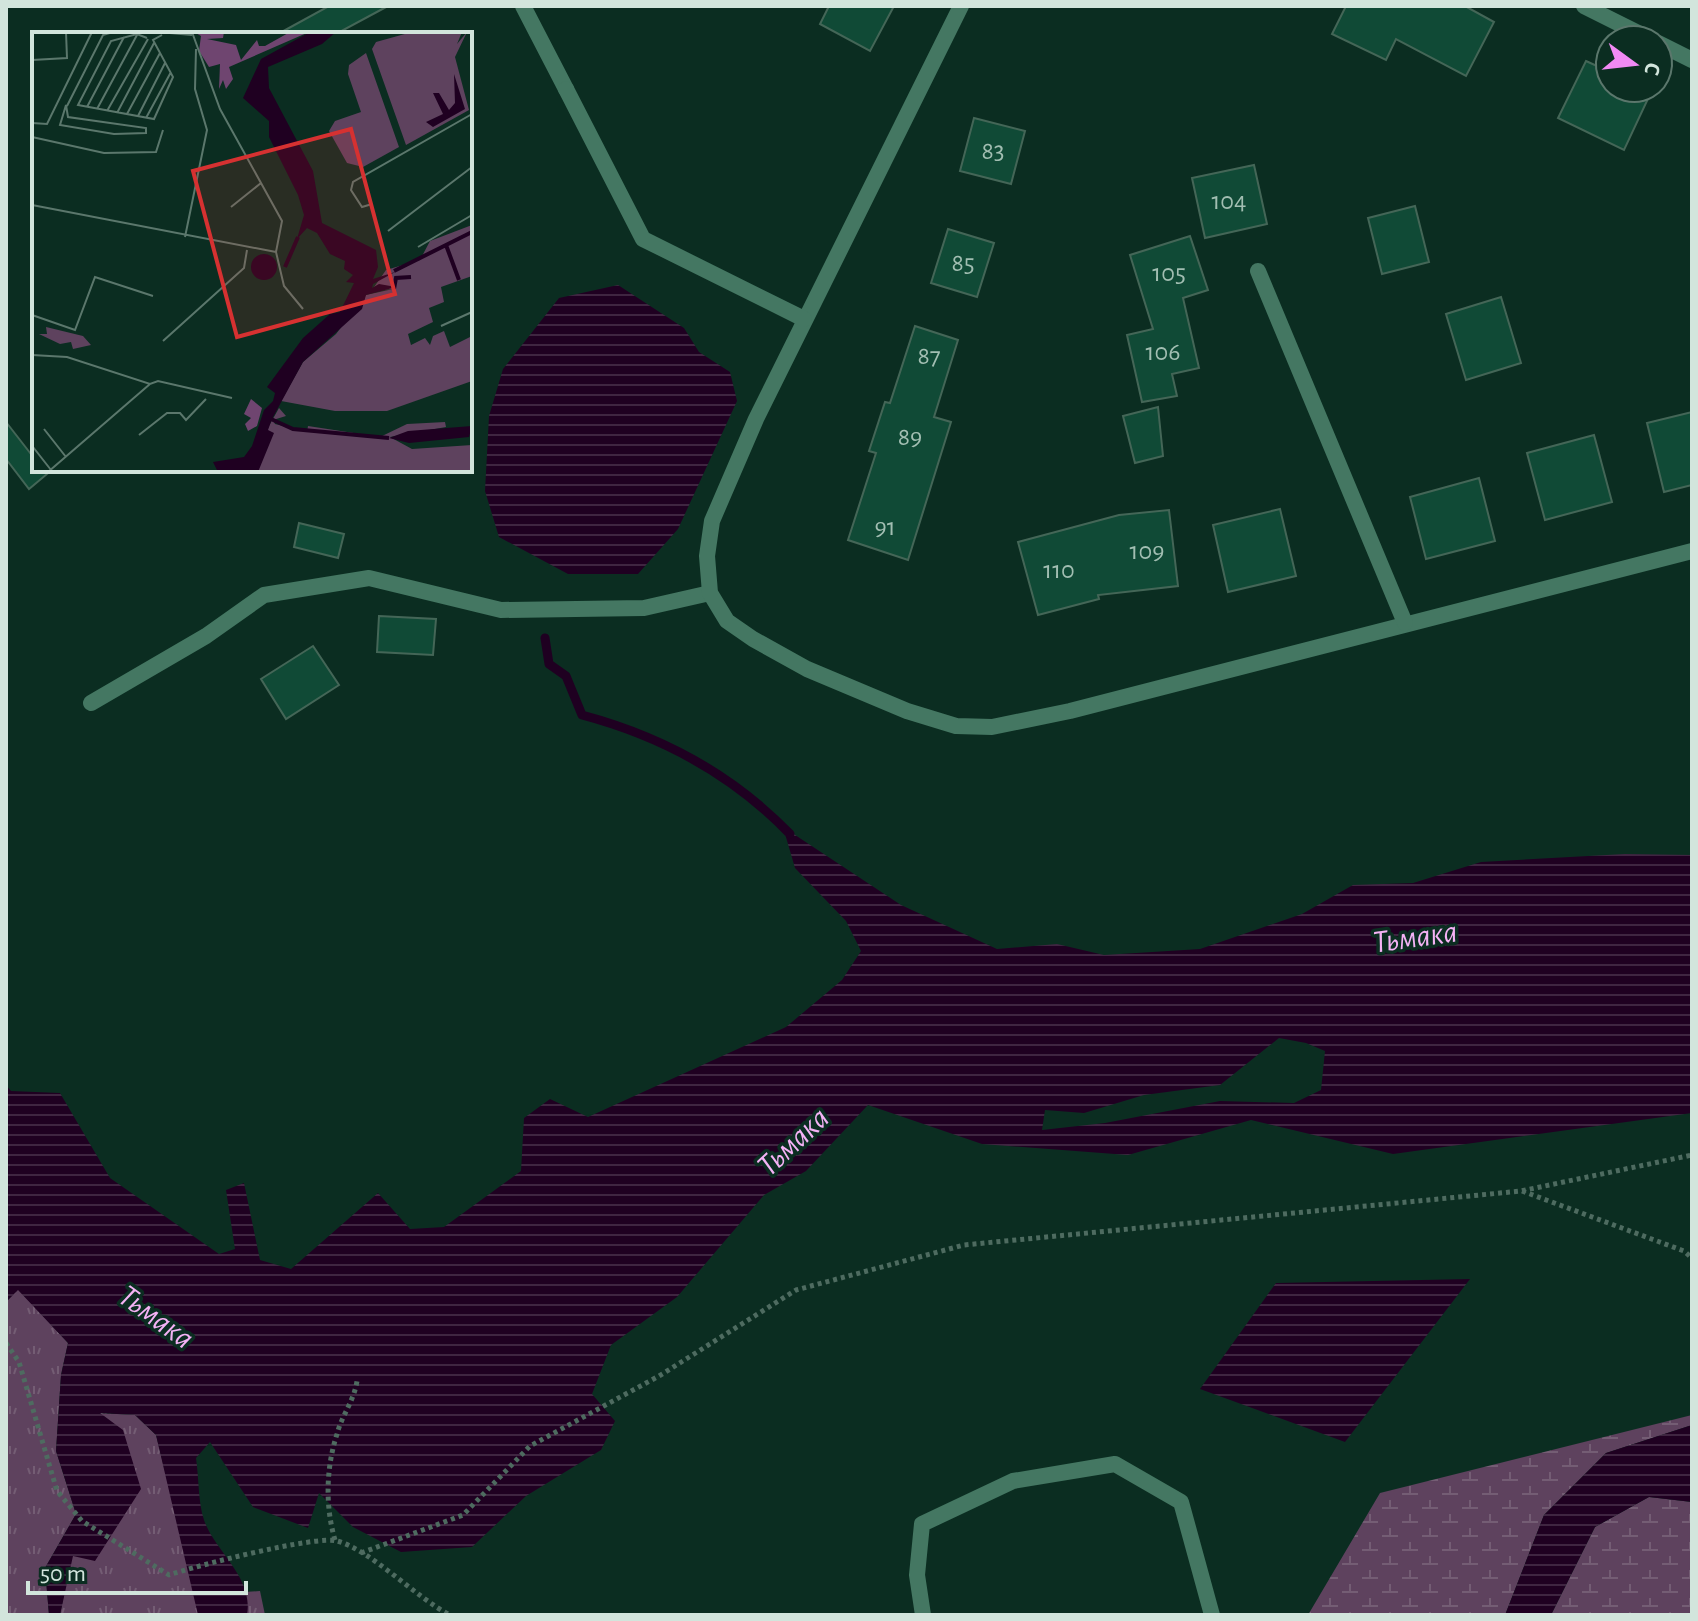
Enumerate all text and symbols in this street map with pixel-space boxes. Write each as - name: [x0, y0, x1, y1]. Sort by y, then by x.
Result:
- north arrow: [1594, 24, 1674, 104]
- inset map: [32, 32, 472, 472]
- text: С: [1640, 60, 1665, 78]
- house number: 83: [981, 138, 1005, 164]
- house number: 104: [1211, 188, 1247, 214]
- house number: 85: [951, 250, 975, 276]
- house number: 105: [1152, 260, 1186, 286]
- house number: 106: [1146, 339, 1180, 365]
- house number: 87: [917, 343, 941, 369]
- house number: 89: [898, 424, 922, 450]
- house number: 91: [874, 514, 896, 540]
- house number: 109: [1130, 538, 1164, 564]
- house number: 110: [1043, 557, 1075, 583]
- water label: Тьмака: [1371, 915, 1459, 959]
- water label: Тьмака: [751, 1101, 835, 1183]
- water label: Тьмака: [112, 1279, 200, 1355]
- scale bar: [28, 1545, 246, 1595]
- text: 50 m: [40, 1562, 86, 1586]

